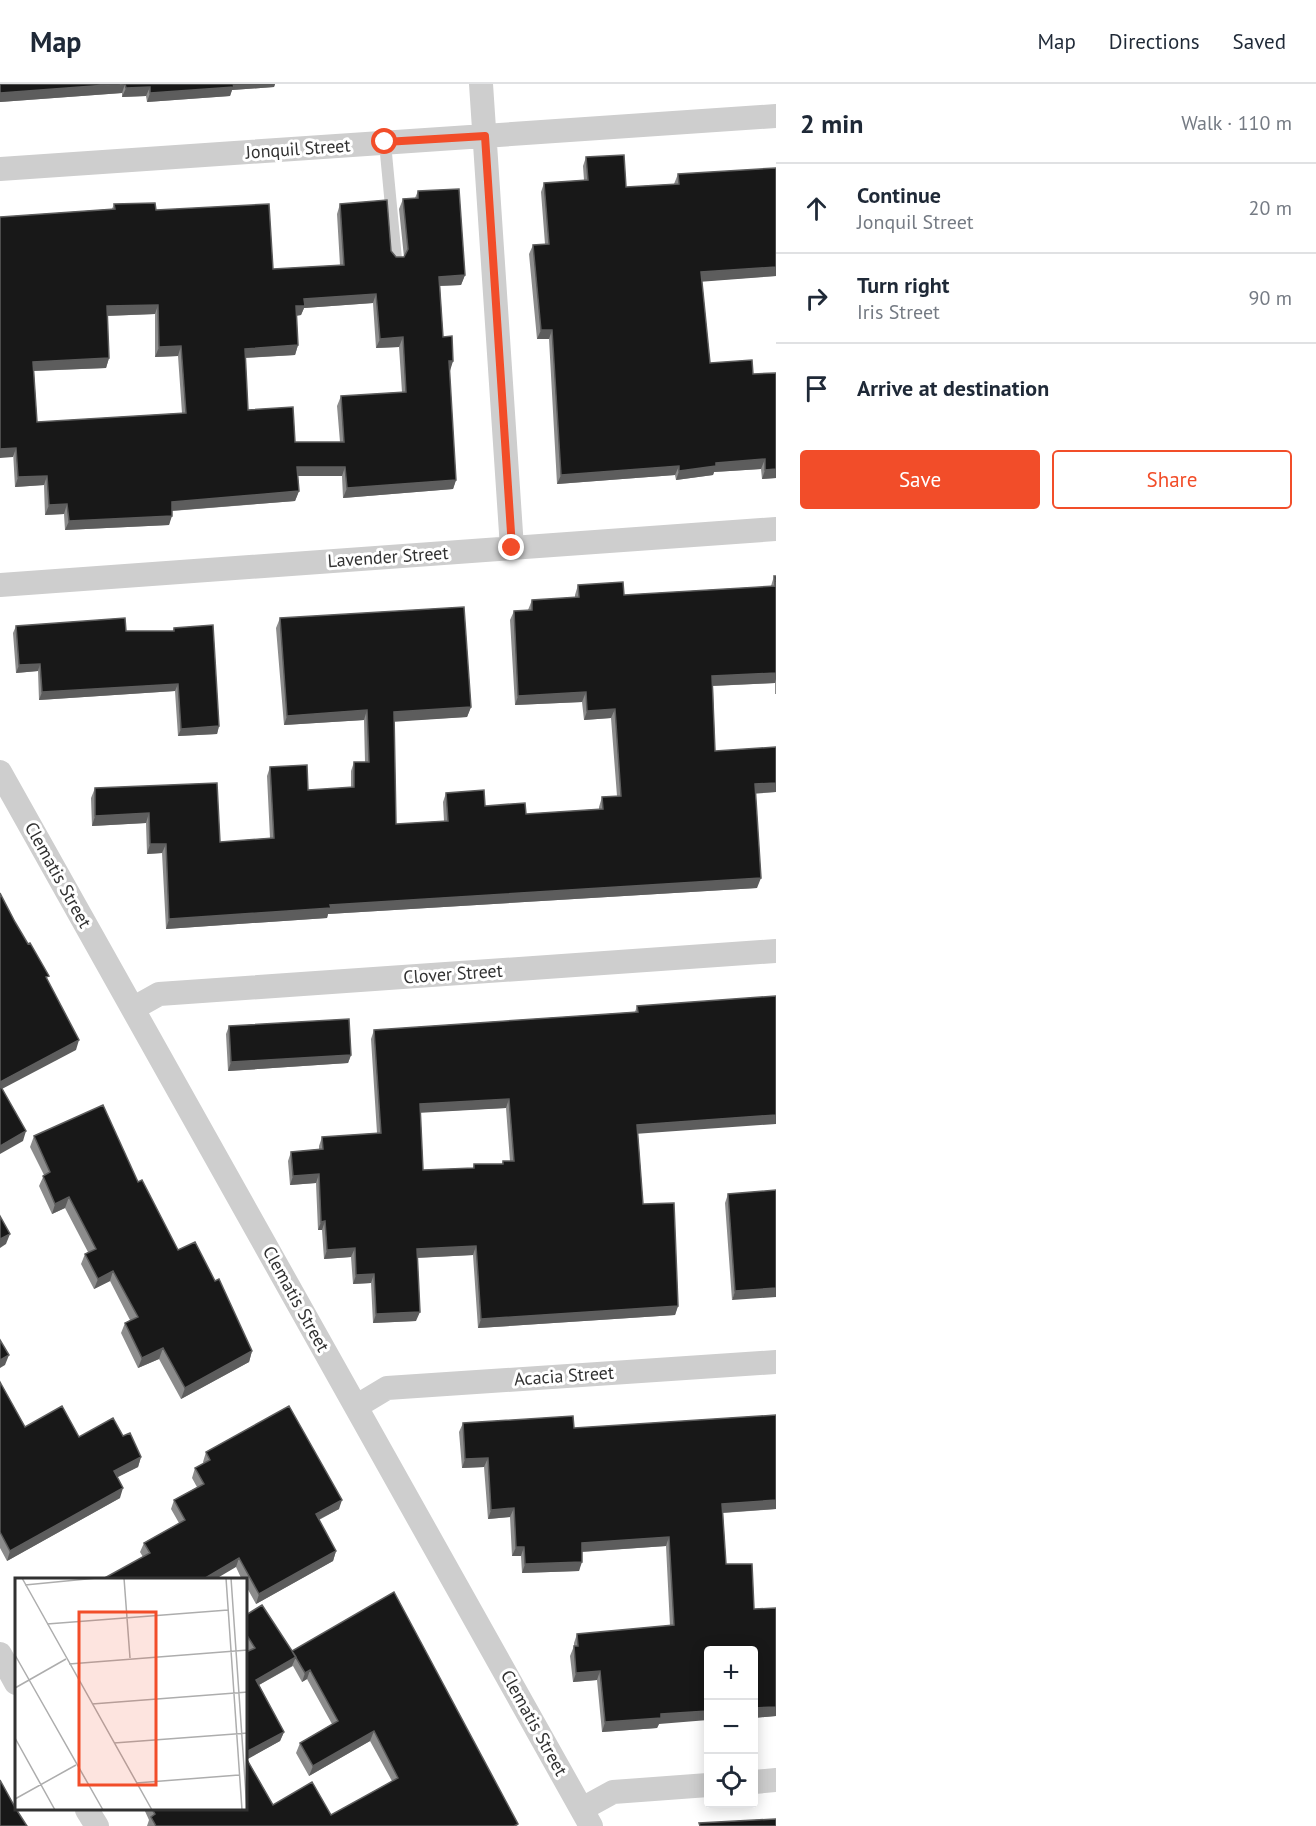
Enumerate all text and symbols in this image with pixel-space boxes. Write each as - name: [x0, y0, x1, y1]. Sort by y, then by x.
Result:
- text: Map: [30, 23, 81, 60]
- text: Map: [1037, 28, 1076, 55]
- text: Directions: [1109, 28, 1200, 55]
- text: Saved: [1233, 28, 1286, 55]
- text: 2 min: [800, 107, 863, 140]
- text: Walk · 110 m: [1181, 110, 1292, 136]
- route start: [371, 128, 397, 154]
- street label: Jonquil Street: [244, 133, 351, 164]
- text: Continue: [857, 181, 941, 209]
- icon: ahead: [800, 192, 833, 225]
- text: 20 m: [1249, 195, 1292, 221]
- text: Jonquil Street: [857, 209, 974, 235]
- text: Turn right: [857, 271, 949, 299]
- icon: right: [800, 282, 833, 315]
- text: 90 m: [1249, 285, 1292, 311]
- text: Iris Street: [857, 299, 940, 325]
- icon: arrive: [800, 372, 833, 405]
- text: Arrive at destination: [857, 374, 1049, 402]
- button: Save: [800, 450, 1040, 509]
- button: Share: [1052, 450, 1292, 509]
- route end: [498, 534, 524, 560]
- street label: Lavender Street: [327, 541, 449, 572]
- street label: Clematis Street: [20, 818, 97, 932]
- street label: Clover Street: [403, 959, 503, 988]
- street label: Clematis Street: [258, 1242, 335, 1356]
- street label: Acacia Street: [513, 1361, 615, 1390]
- inset map: [15, 1578, 248, 1811]
- map controls: [704, 1646, 758, 1808]
- button: +: [704, 1646, 758, 1700]
- street label: Clematis Street: [496, 1666, 573, 1780]
- button: −: [704, 1700, 758, 1754]
- button: locate: [704, 1754, 758, 1808]

